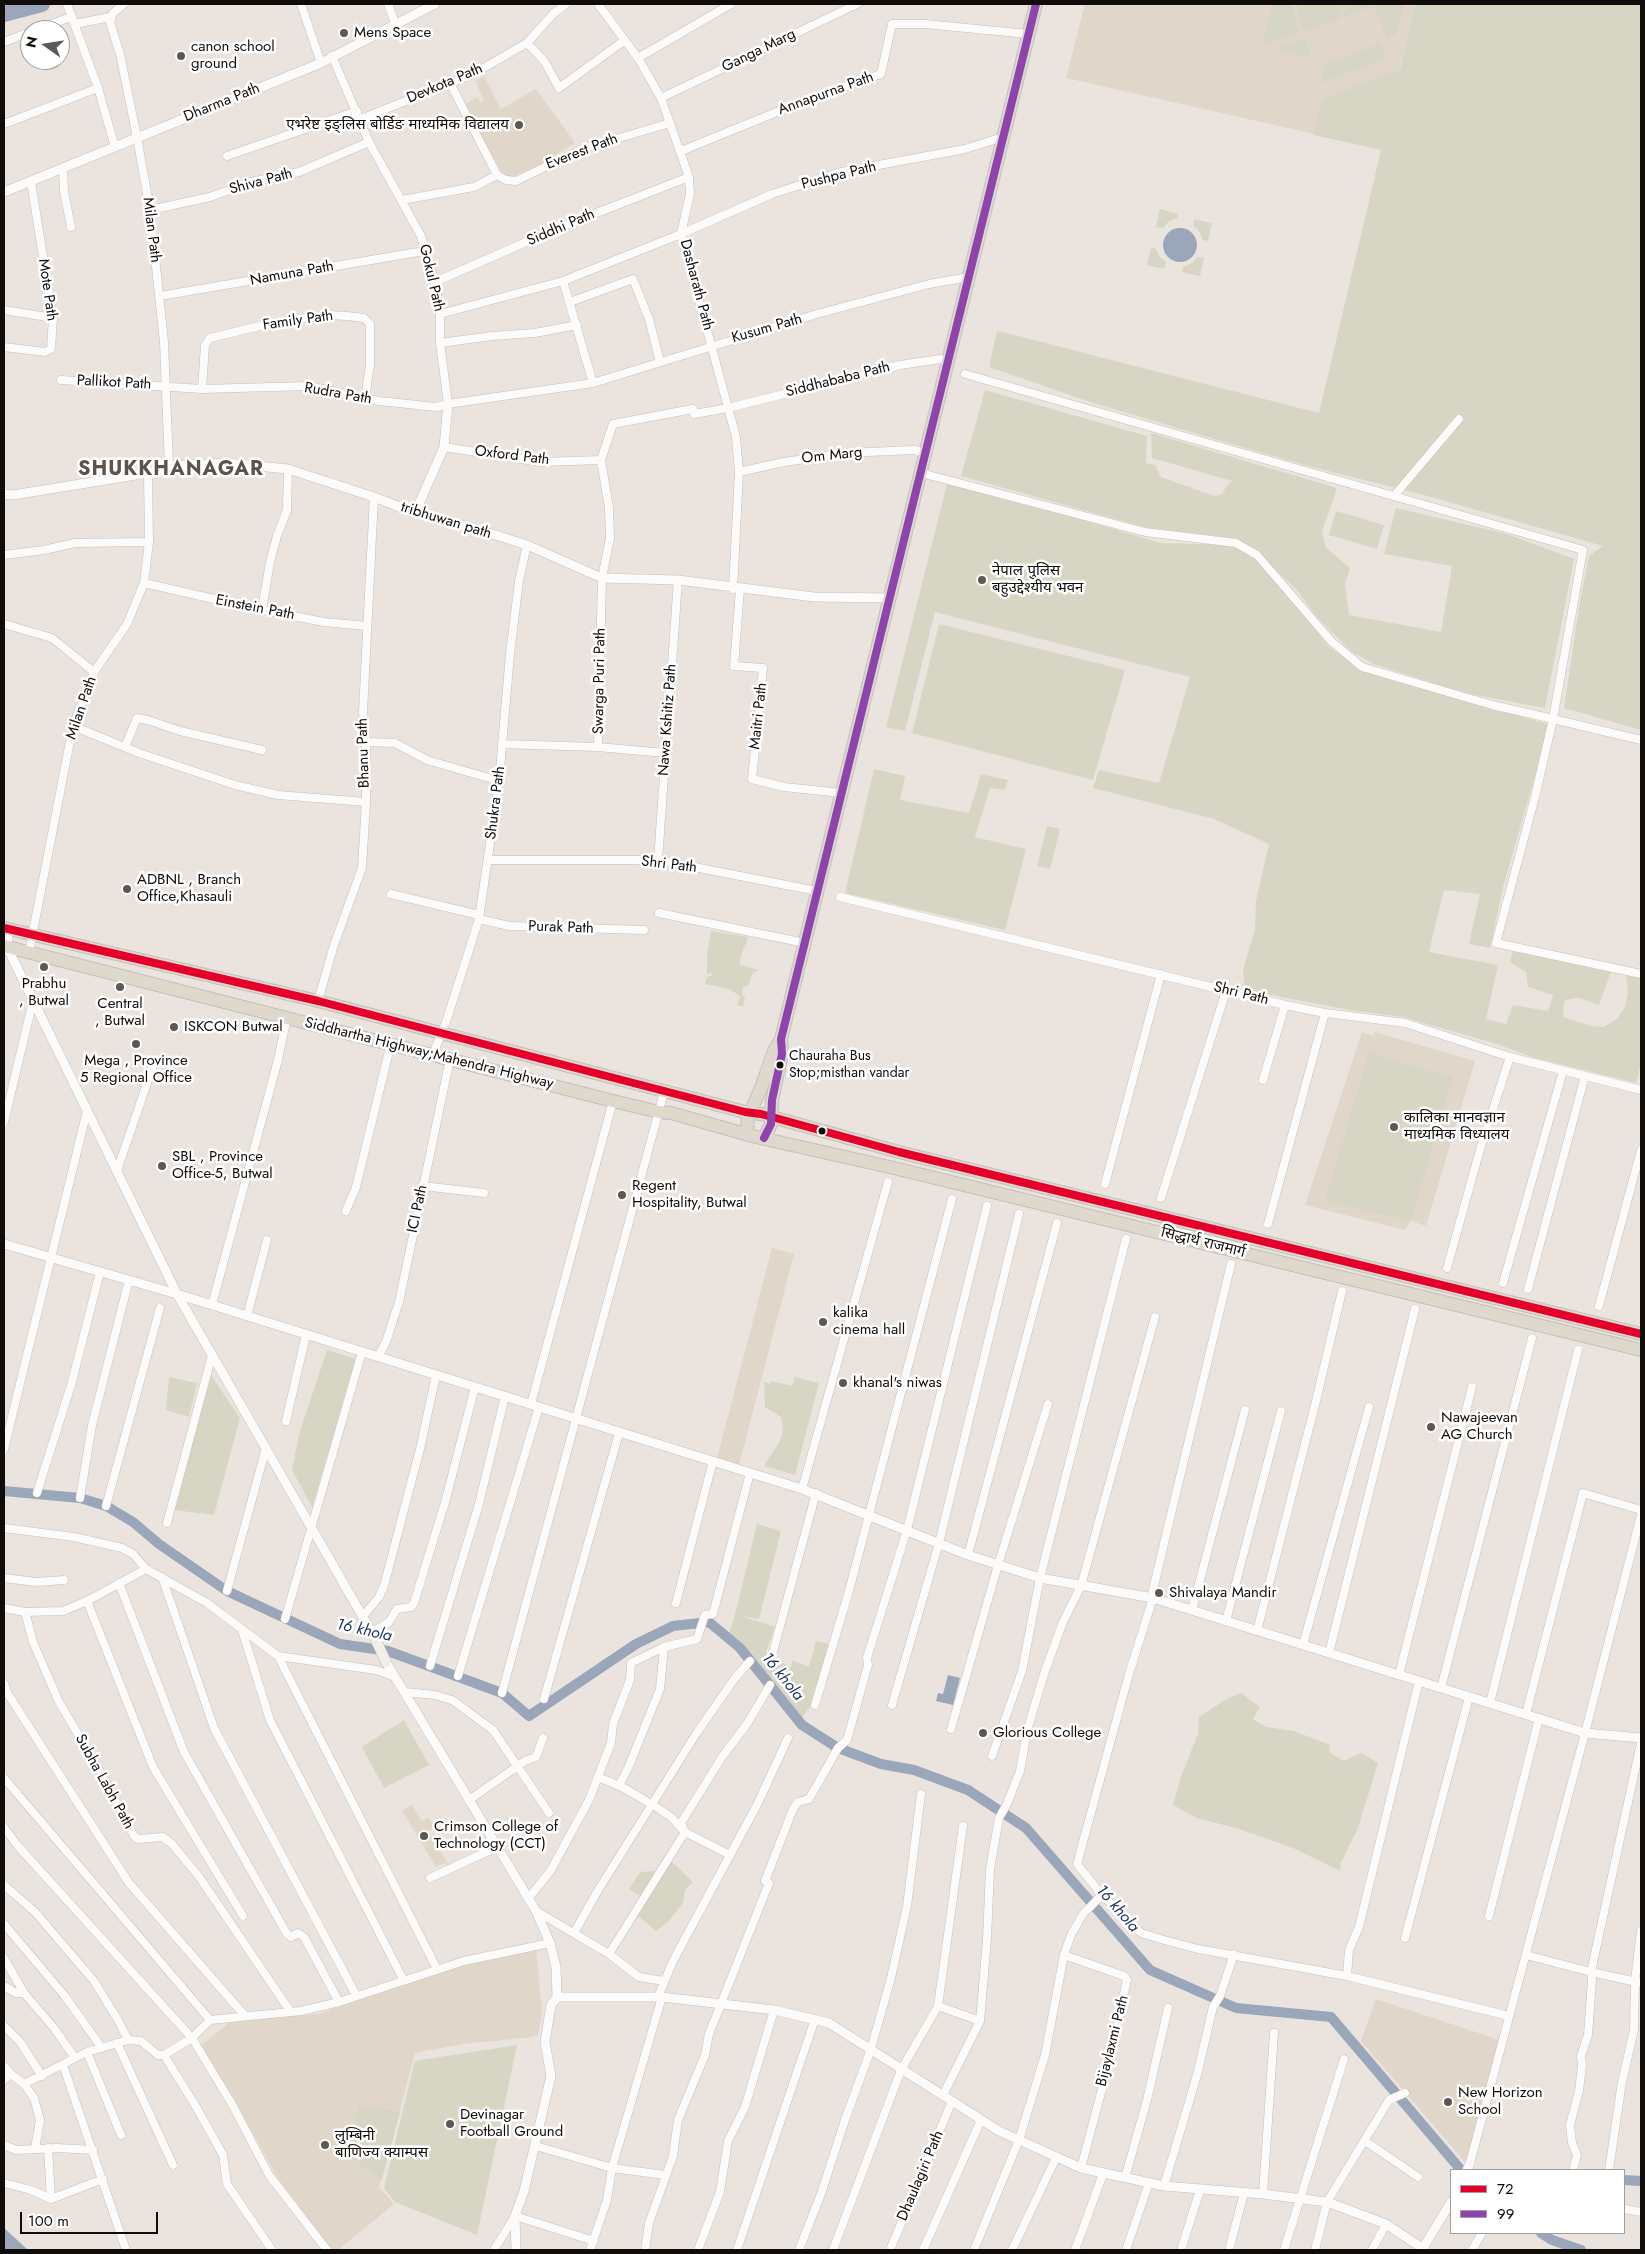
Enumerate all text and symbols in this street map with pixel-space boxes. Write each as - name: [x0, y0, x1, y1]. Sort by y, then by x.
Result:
- north arrow: [20, 20, 70, 70]
- place label: Mens Space: [354, 24, 431, 42]
- street label: Ganga Marg: [719, 25, 799, 77]
- marker: Mens Space: [338, 27, 350, 39]
- text: N: [20, 34, 42, 50]
- place label: canon school ground: [191, 38, 275, 73]
- marker: canon school ground: [175, 50, 187, 62]
- street label: Devkota Path: [404, 60, 486, 108]
- street label: Annapurna Path: [776, 68, 876, 120]
- street label: Dharma Path: [181, 80, 263, 126]
- place label: एभरेष्ट इङ्लिस बोर्डिङ माध्यमिक विद्यालय: [286, 116, 509, 134]
- marker: एभरेष्ट इङ्लिस बोर्डिङ माध्यमिक विद्यालय: [513, 119, 525, 131]
- street label: Everest Path: [543, 130, 621, 174]
- street label: Pushpa Path: [800, 158, 878, 194]
- street label: Shiva Path: [227, 165, 295, 199]
- street label: Milan Path: [138, 196, 164, 264]
- street label: Siddhi Path: [524, 206, 598, 250]
- street label: Dasharath Path: [675, 238, 717, 332]
- street label: Gokul Path: [415, 243, 447, 313]
- street label: Mote Path: [34, 258, 60, 322]
- street label: Namuna Path: [249, 258, 335, 290]
- street label: Family Path: [262, 307, 334, 335]
- street label: Kusum Path: [730, 310, 804, 348]
- street label: Siddhababa Path: [784, 358, 892, 402]
- street label: Pallikot Path: [76, 372, 152, 394]
- street label: Rudra Path: [303, 379, 373, 409]
- street label: Oxford Path: [474, 442, 550, 470]
- street label: Om Marg: [801, 444, 863, 468]
- district label: SHUKKHANAGAR: [77, 458, 265, 482]
- street label: tribhuwan path: [398, 499, 494, 543]
- place label: नेपाल पुलिस बहुउद्देश्यीय भवन: [992, 562, 1083, 597]
- marker: नेपाल पुलिस बहुउद्देश्यीय भवन: [976, 574, 988, 586]
- street label: Einstein Path: [214, 592, 296, 624]
- street label: Swarga Puri Path: [590, 628, 610, 734]
- street label: Nawa Kshitiz Path: [655, 663, 681, 777]
- street label: Milan Path: [63, 674, 101, 742]
- street label: Maitri Path: [747, 682, 771, 750]
- street label: Bhanu Path: [354, 718, 374, 788]
- street label: Shukra Path: [483, 765, 509, 841]
- street label: Shri Path: [640, 853, 698, 877]
- place label: ADBNL , Branch Office,Khasauli: [137, 871, 241, 906]
- marker: ADBNL , Branch Office,Khasauli: [121, 883, 133, 895]
- street label: Purak Path: [528, 918, 594, 938]
- marker: Prabhu , Butwal: [38, 961, 50, 973]
- place label: Prabhu , Butwal: [19, 975, 69, 1010]
- street label: Shri Path: [1212, 978, 1270, 1010]
- marker: Central , Butwal: [114, 981, 126, 993]
- place label: Central , Butwal: [95, 995, 145, 1030]
- street label: Siddhartha Highway;Mahendra Highway: [303, 1014, 555, 1094]
- place label: ISKCON Butwal: [184, 1018, 283, 1036]
- marker: ISKCON Butwal: [168, 1021, 180, 1033]
- marker: Mega , Province 5 Regional Office: [130, 1038, 142, 1050]
- place label: Chauraha Bus Stop;misthan vandar: [789, 1049, 909, 1082]
- place label: Mega , Province 5 Regional Office: [80, 1052, 192, 1087]
- marker: Chauraha Bus Stop;misthan vandar: [775, 1060, 785, 1070]
- place label: कालिका मानवज्ञान माध्यमिक विध्यालय: [1404, 1109, 1509, 1144]
- marker: कालिका मानवज्ञान माध्यमिक विध्यालय: [1388, 1121, 1400, 1133]
- unlabelled marker: [817, 1126, 827, 1136]
- place label: SBL , Province Office-5, Butwal: [172, 1148, 273, 1183]
- marker: SBL , Province Office-5, Butwal: [156, 1160, 168, 1172]
- place label: Regent Hospitality, Butwal: [632, 1177, 747, 1212]
- street label: ICI Path: [404, 1183, 432, 1235]
- marker: Regent Hospitality, Butwal: [616, 1189, 628, 1201]
- street label: सिद्धार्थ राजमार्ग: [1159, 1224, 1247, 1262]
- place label: kalika cinema hall: [833, 1304, 905, 1339]
- marker: kalika cinema hall: [817, 1316, 829, 1328]
- place label: khanal's niwas: [853, 1374, 942, 1392]
- marker: khanal's niwas: [837, 1377, 849, 1389]
- place label: Nawajeevan AG Church: [1441, 1409, 1518, 1444]
- marker: Nawajeevan AG Church: [1425, 1421, 1437, 1433]
- place label: Shivalaya Mandir: [1169, 1584, 1277, 1602]
- marker: Shivalaya Mandir: [1153, 1587, 1165, 1599]
- water label: 16 khola: [334, 1615, 394, 1647]
- water label: 16 khola: [757, 1649, 807, 1705]
- place label: Glorious College: [993, 1724, 1101, 1742]
- marker: Glorious College: [977, 1727, 989, 1739]
- street label: Subha Labh Path: [71, 1731, 137, 1833]
- place label: Crimson College of Technology (CCT): [434, 1818, 558, 1853]
- marker: Crimson College of Technology (CCT): [418, 1830, 430, 1842]
- water label: 16 khola: [1091, 1881, 1143, 1937]
- street label: Bijaylaxmi Path: [1093, 1994, 1133, 2088]
- place label: New Horizon School: [1458, 2084, 1543, 2119]
- marker: New Horizon School: [1442, 2096, 1454, 2108]
- place label: Devinagar Football Ground: [460, 2106, 563, 2141]
- marker: Devinagar Football Ground: [444, 2118, 456, 2130]
- place label: लुम्बिनी बाणिज्य क्याम्पस: [335, 2127, 428, 2162]
- street label: Dhaulagiri Path: [894, 2128, 948, 2224]
- marker: लुम्बिनी बाणिज्य क्याम्पस: [319, 2139, 331, 2151]
- legend: [1450, 2169, 1625, 2234]
- text: 72: [1497, 2178, 1513, 2200]
- scale bar: [22, 2202, 160, 2234]
- text: 99: [1497, 2203, 1514, 2225]
- text: 100 m: [28, 2210, 69, 2232]

